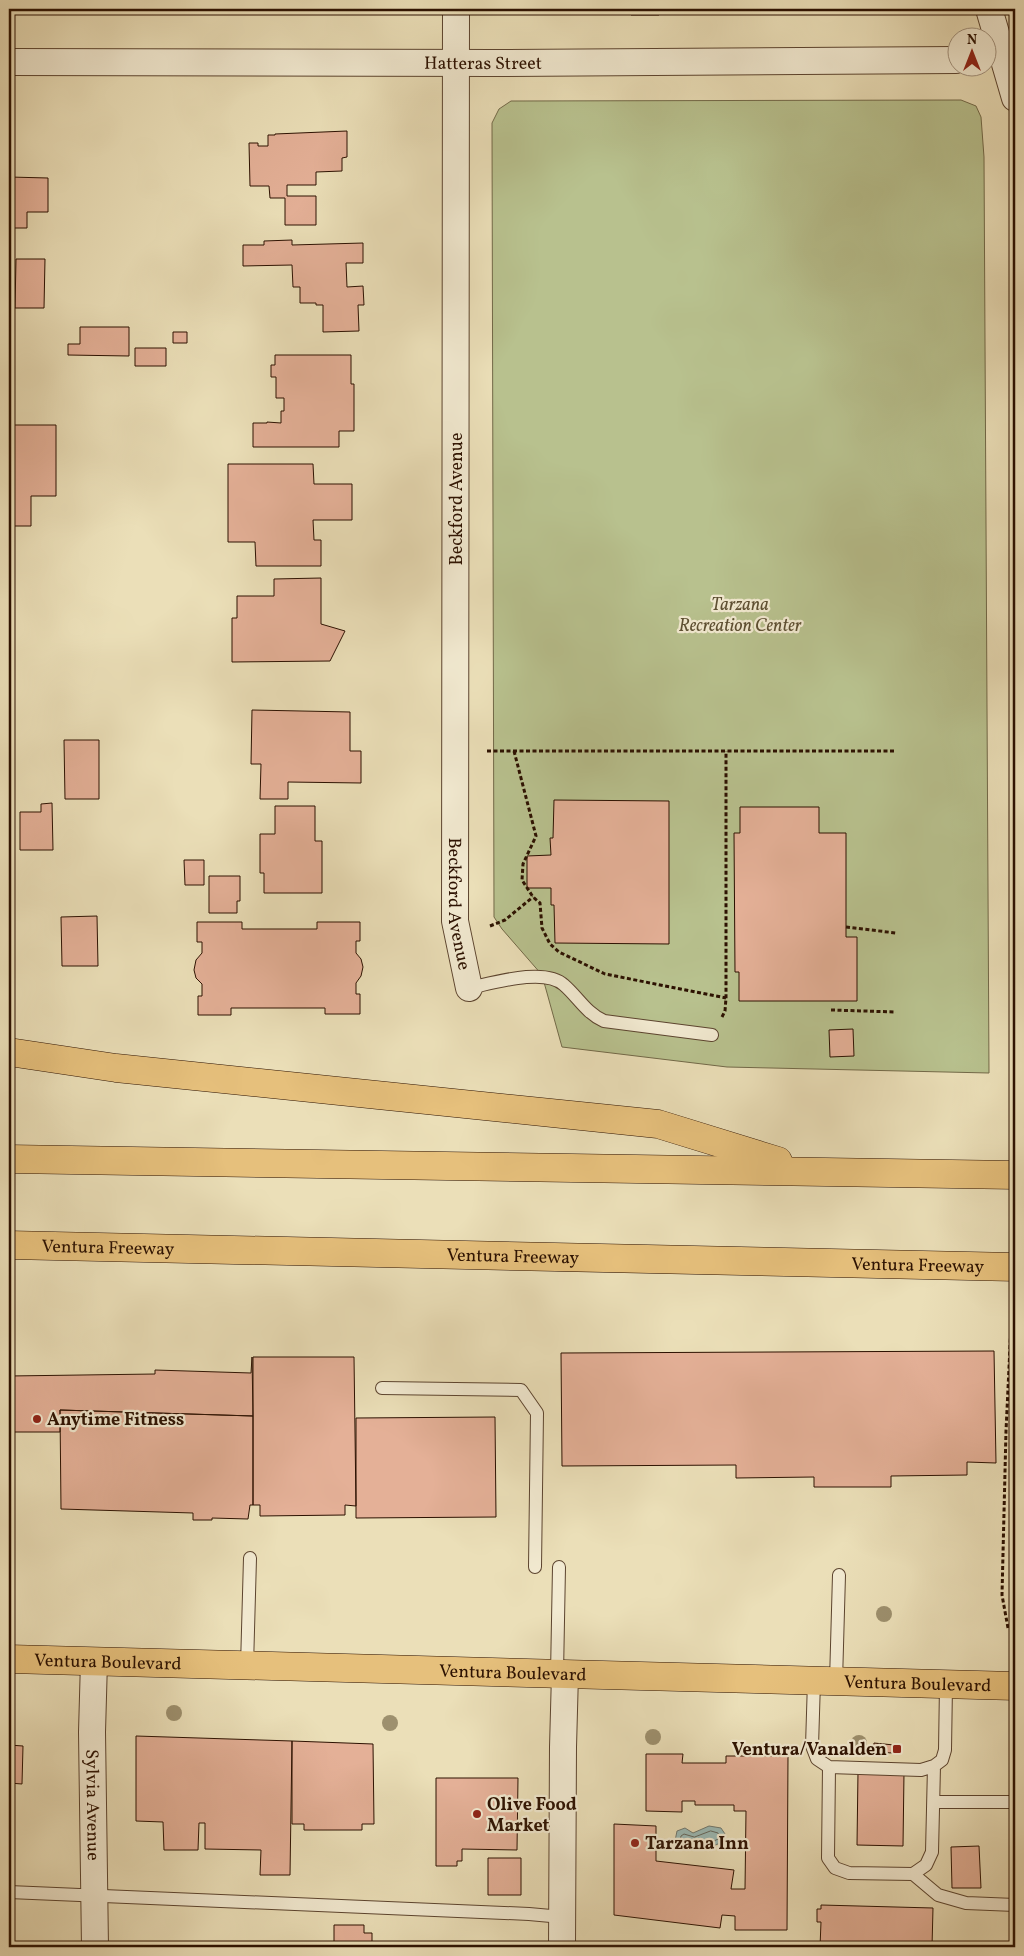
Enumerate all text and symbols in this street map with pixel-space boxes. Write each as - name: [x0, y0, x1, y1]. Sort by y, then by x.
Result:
- north arrow: [946, 28, 996, 78]
- text: N: [967, 31, 977, 50]
- street label: Hatteras Street: [424, 52, 542, 77]
- street label: Beckford Avenue: [445, 432, 470, 566]
- park label: Tarzana Recreation Center: [678, 593, 802, 639]
- street label: Beckford Avenue: [441, 837, 476, 972]
- street label: Ventura Freeway: [41, 1235, 175, 1263]
- street label: Ventura Freeway: [446, 1244, 580, 1271]
- street label: Ventura Freeway: [851, 1252, 985, 1280]
- place label: Anytime Fitness: [47, 1408, 184, 1433]
- marker: Anytime Fitness: [31, 1413, 43, 1425]
- street label: Ventura Boulevard: [34, 1649, 182, 1678]
- street label: Ventura Boulevard: [439, 1660, 587, 1688]
- street label: Ventura Boulevard: [844, 1670, 992, 1699]
- place label: Ventura/Vanalden: [732, 1738, 887, 1763]
- marker: Ventura/Vanalden: [891, 1743, 903, 1755]
- street label: Sylvia Avenue: [78, 1749, 105, 1861]
- place label: Olive Food Market: [487, 1793, 577, 1839]
- marker: Olive Food Market: [471, 1808, 483, 1820]
- place label: Tarzana Inn: [645, 1832, 749, 1857]
- marker: Tarzana Inn: [629, 1837, 641, 1849]

